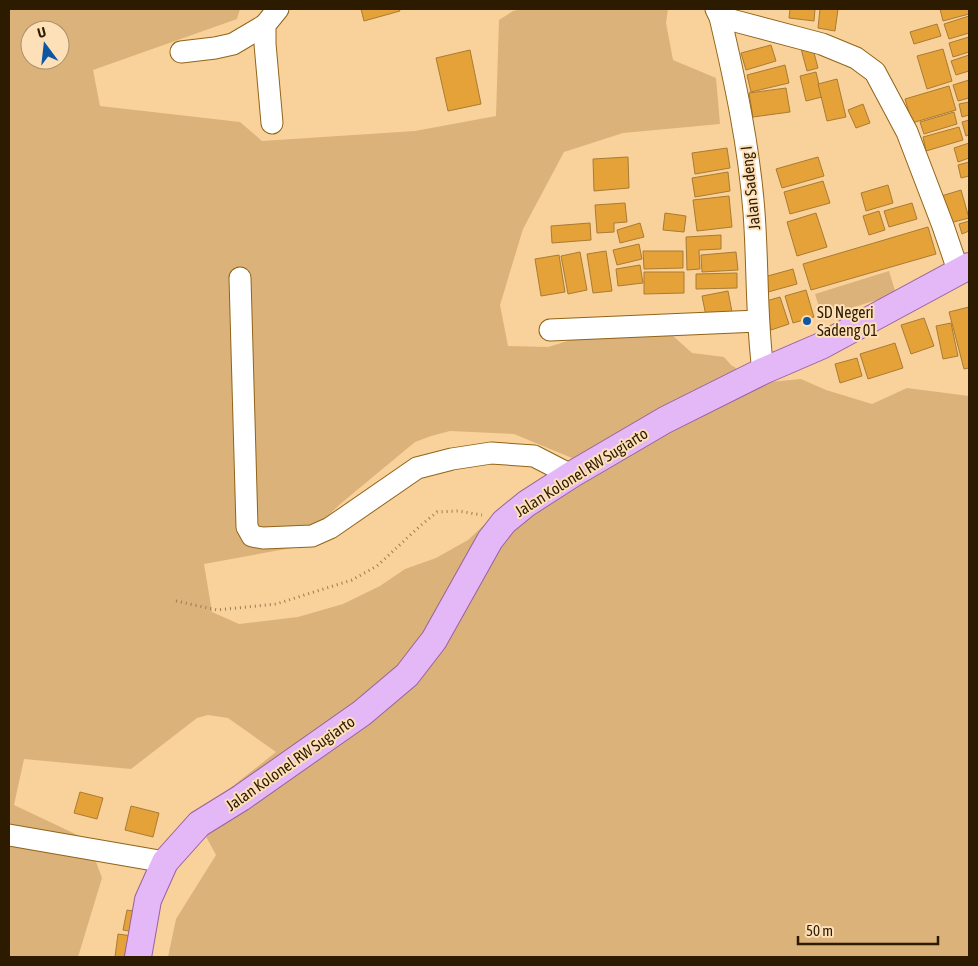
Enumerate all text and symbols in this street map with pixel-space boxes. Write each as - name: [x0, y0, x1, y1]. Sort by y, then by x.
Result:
- north arrow: [20, 20, 70, 70]
- text: U: [36, 24, 48, 41]
- street label: Jalan Sadeng I: [737, 145, 764, 231]
- place label: SD Negeri Sadeng 01: [817, 303, 878, 340]
- marker: SD Negeri Sadeng 01: [801, 315, 813, 327]
- street label: Jalan Kolonel RW Sugiarto: [511, 424, 651, 521]
- street label: Jalan Kolonel RW Sugiarto: [222, 712, 358, 815]
- scale bar: [798, 914, 938, 946]
- text: 50 m: [806, 922, 833, 939]

